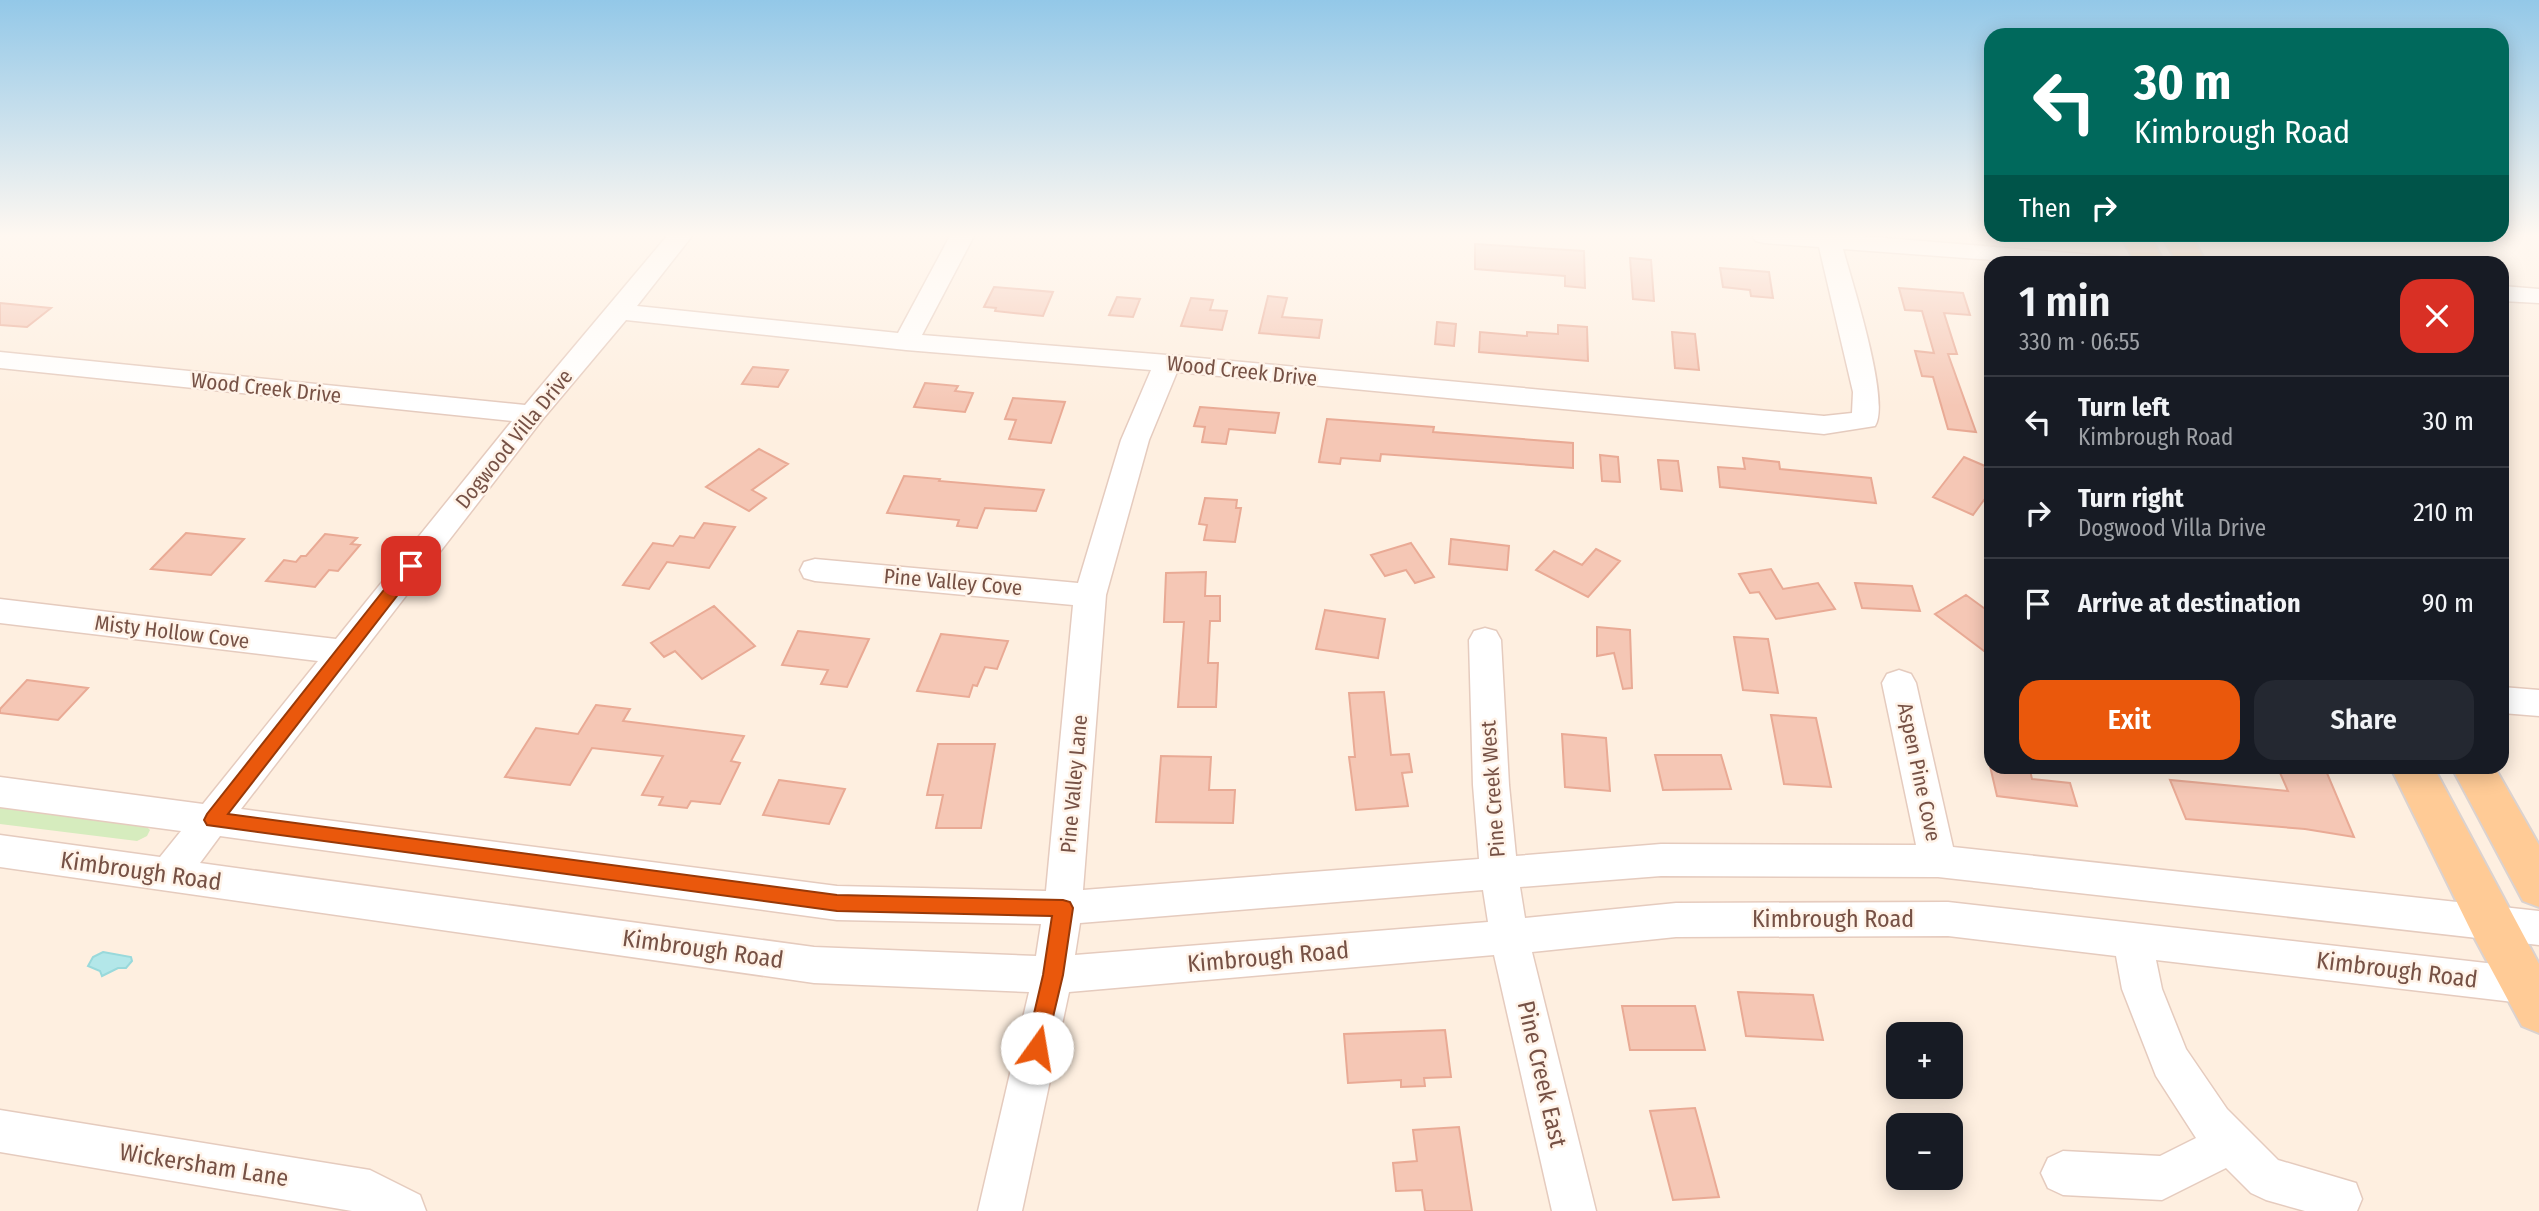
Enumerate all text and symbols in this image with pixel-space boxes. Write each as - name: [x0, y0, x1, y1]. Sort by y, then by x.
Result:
- text: 30 m: [2134, 53, 2232, 112]
- icon: left: [2019, 56, 2110, 147]
- text: Kimbrough Road: [2134, 113, 2350, 151]
- icon: right: [2085, 189, 2123, 227]
- text: Then: [2019, 193, 2071, 224]
- text: 1 min: [2019, 277, 2110, 327]
- button: close: [2400, 279, 2474, 353]
- text: 330 m · 06:55: [2019, 328, 2140, 356]
- street label: Wood Creek Drive: [1166, 350, 1318, 392]
- street label: Dogwood Villa Drive: [450, 364, 578, 514]
- street label: Wood Creek Drive: [190, 367, 342, 409]
- text: Turn left: [2078, 392, 2170, 423]
- icon: left: [2019, 403, 2057, 441]
- text: 30 m: [2423, 406, 2474, 437]
- text: Kimbrough Road: [2078, 423, 2233, 451]
- text: Turn right: [2078, 483, 2184, 514]
- icon: right: [2019, 494, 2057, 532]
- text: 210 m: [2413, 497, 2474, 528]
- text: Dogwood Villa Drive: [2078, 514, 2266, 542]
- pin: [381, 536, 441, 596]
- icon: arrive: [392, 547, 430, 585]
- street label: Pine Valley Cove: [883, 563, 1023, 601]
- icon: arrive: [2019, 585, 2057, 623]
- text: Arrive at destination: [2078, 588, 2301, 619]
- text: 90 m: [2422, 588, 2474, 619]
- street label: Misty Hollow Cove: [93, 610, 251, 654]
- button: Exit: [2019, 680, 2240, 760]
- button: Share: [2254, 680, 2474, 760]
- street label: Aspen Pine Cove: [1892, 700, 1946, 844]
- street label: Pine Valley Lane: [1055, 714, 1093, 854]
- street label: Pine Creek West: [1475, 720, 1511, 858]
- street label: Kimbrough Road: [59, 846, 223, 896]
- street label: Kimbrough Road: [1752, 905, 1914, 933]
- street label: Kimbrough Road: [621, 924, 785, 974]
- street label: Kimbrough Road: [1186, 936, 1350, 978]
- street label: Kimbrough Road: [2315, 946, 2479, 994]
- street label: Pine Creek East: [1512, 998, 1572, 1150]
- position arrow: [1000, 1011, 1074, 1085]
- map controls: [1886, 1022, 1963, 1190]
- button: +: [1886, 1022, 1963, 1099]
- button: −: [1886, 1113, 1963, 1190]
- street label: Wickersham Lane: [118, 1138, 290, 1192]

